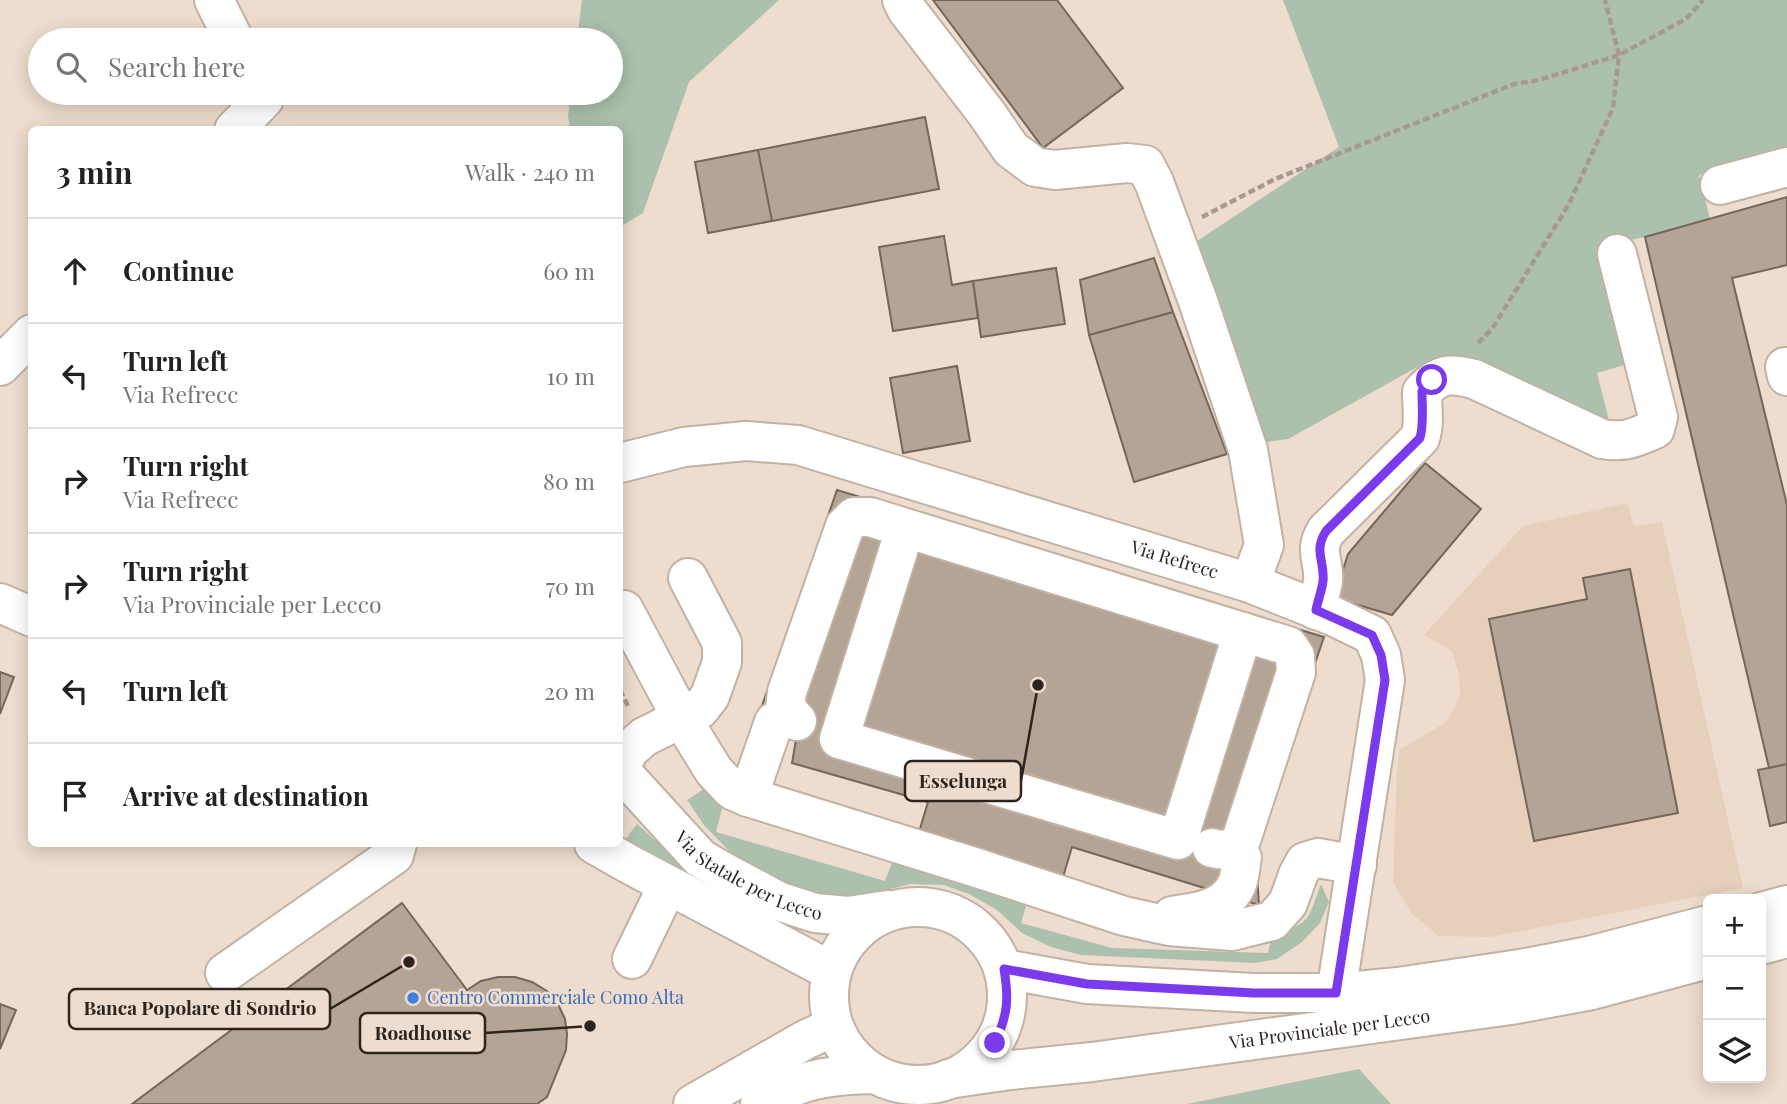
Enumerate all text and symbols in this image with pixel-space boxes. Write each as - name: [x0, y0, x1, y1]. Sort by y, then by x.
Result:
- search box: [28, 28, 623, 105]
- icon: search: [52, 48, 90, 86]
- text: Search here: [108, 49, 245, 84]
- text: 3 min: [56, 152, 132, 192]
- text: Walk · 240 m: [465, 156, 595, 187]
- icon: ahead: [56, 252, 94, 290]
- text: Continue: [123, 253, 234, 288]
- text: 60 m: [543, 255, 595, 286]
- text: Turn left: [123, 343, 228, 378]
- icon: left: [56, 357, 94, 395]
- text: 10 m: [547, 360, 595, 391]
- route start: [1416, 364, 1447, 395]
- text: Via Refrecc: [123, 378, 238, 409]
- text: Turn right: [123, 448, 249, 483]
- icon: right: [56, 462, 94, 500]
- text: 80 m: [543, 465, 595, 496]
- text: Via Refrecc: [123, 483, 238, 514]
- street label: Via Refrecc: [1127, 534, 1222, 584]
- text: Turn right: [123, 553, 249, 588]
- icon: right: [56, 567, 94, 605]
- text: 70 m: [546, 570, 595, 601]
- text: Via Provinciale per Lecco: [123, 588, 382, 619]
- icon: left: [56, 672, 94, 710]
- text: Turn left: [123, 673, 228, 708]
- text: 20 m: [544, 675, 595, 706]
- callout: Esselunga: [905, 761, 1021, 801]
- text: Esselunga: [919, 767, 1007, 793]
- icon: arrive: [56, 777, 94, 815]
- text: Arrive at destination: [123, 778, 369, 813]
- street label: Via Statale per Lecco: [669, 825, 823, 925]
- map controls: [1703, 894, 1766, 1083]
- button: +: [1703, 894, 1766, 957]
- button: −: [1703, 957, 1766, 1020]
- place label: Centro Commerciale Como Alta: [427, 985, 684, 1009]
- callout: Banca Popolare di Sondrio: [69, 989, 330, 1029]
- marker: Centro Commerciale Como Alta: [405, 990, 421, 1006]
- text: Banca Popolare di Sondrio: [83, 994, 317, 1020]
- street label: Via Provinciale per Lecco: [1227, 1003, 1432, 1054]
- callout: Roadhouse: [360, 1013, 485, 1053]
- text: Roadhouse: [374, 1019, 472, 1045]
- button: layers: [1703, 1020, 1766, 1083]
- route end: [979, 1027, 1010, 1058]

